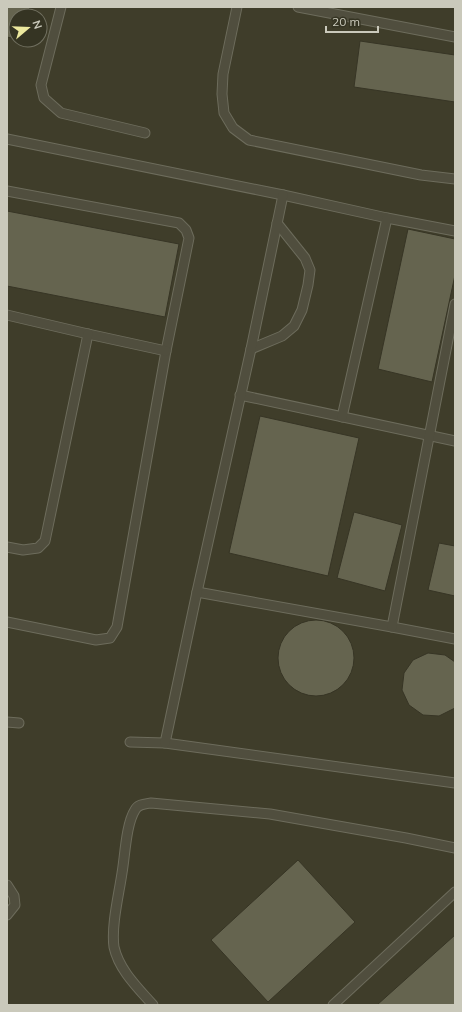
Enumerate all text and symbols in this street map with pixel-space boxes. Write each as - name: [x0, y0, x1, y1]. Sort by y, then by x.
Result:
- north arrow: [8, 8, 48, 48]
- scale bar: [326, 8, 378, 34]
- text: 20 m: [332, 14, 360, 29]
- text: N: [29, 19, 45, 31]

